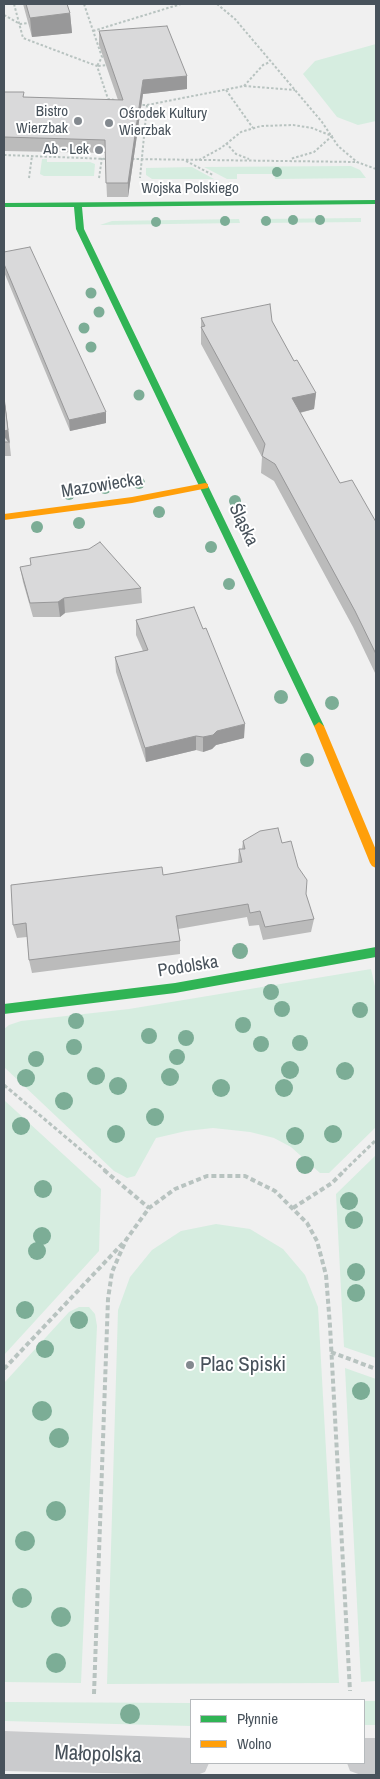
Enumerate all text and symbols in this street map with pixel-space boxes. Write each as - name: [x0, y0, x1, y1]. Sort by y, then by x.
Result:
- place label: Bistro Wierzbak: [16, 103, 68, 138]
- place label: Ośrodek Kultury Wierzbak: [119, 105, 207, 140]
- marker: Bistro Wierzbak: [72, 115, 84, 127]
- marker: Ośrodek Kultury Wierzbak: [103, 117, 115, 129]
- place label: Ab - Lek: [43, 141, 89, 159]
- marker: Ab - Lek: [93, 144, 105, 156]
- street label: Wojska Polskiego: [141, 180, 239, 198]
- street label: Mazowiecka: [60, 469, 144, 503]
- street label: Śląska: [224, 500, 262, 550]
- street label: Podolska: [156, 952, 220, 982]
- place label: Plac Spiski: [200, 1352, 286, 1378]
- marker: Plac Spiski: [184, 1359, 196, 1371]
- legend: [190, 1699, 365, 1764]
- text: Płynnie: [237, 1708, 278, 1729]
- text: Wolno: [237, 1733, 272, 1754]
- street label: Małopolska: [54, 1741, 142, 1769]

